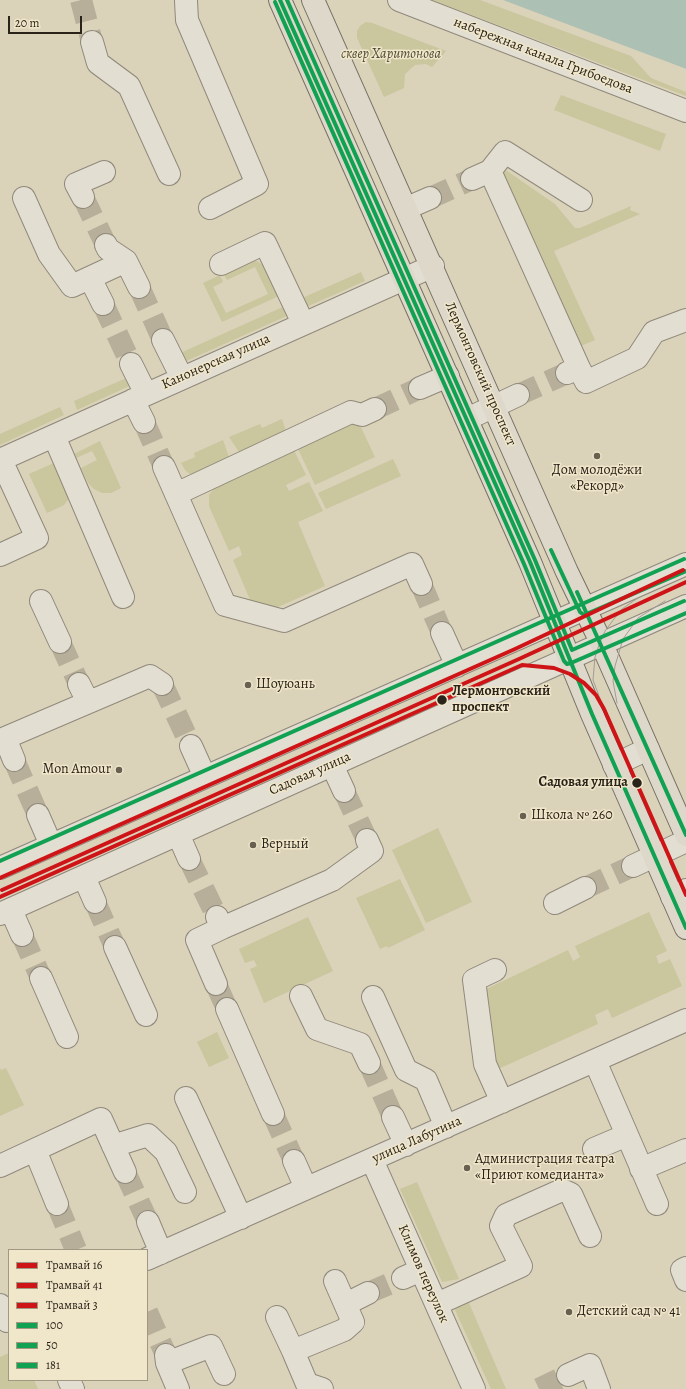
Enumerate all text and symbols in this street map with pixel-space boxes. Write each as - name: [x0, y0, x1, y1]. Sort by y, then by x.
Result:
- scale bar: [10, 8, 84, 34]
- street label: набережная канала Грибоедова: [451, 14, 635, 98]
- text: 20 m: [15, 15, 39, 31]
- park label: сквер Харитонова: [341, 47, 441, 63]
- street label: Лермонтовский проспект: [441, 299, 519, 449]
- street label: Канонерская улица: [159, 331, 273, 393]
- marker: Дом молодёжи «Рекорд»: [592, 451, 602, 461]
- place label: Дом молодёжи «Рекорд»: [552, 463, 642, 496]
- place label: Шоуюань: [256, 677, 315, 693]
- marker: Шоуюань: [243, 680, 253, 690]
- place label: Лермонтовский проспект: [452, 684, 550, 716]
- marker: Лермонтовский проспект: [435, 693, 449, 707]
- street label: Садовая улица: [267, 749, 353, 799]
- place label: Mon Amour: [43, 762, 111, 778]
- marker: Mon Amour: [114, 765, 124, 775]
- place label: Садовая улица: [539, 775, 628, 791]
- marker: Садовая улица: [630, 776, 644, 790]
- place label: Школа № 260: [531, 808, 613, 824]
- marker: Школа № 260: [518, 811, 528, 821]
- place label: Верный: [261, 837, 309, 853]
- marker: Верный: [248, 840, 258, 850]
- street label: улица Лабутина: [370, 1113, 464, 1167]
- place label: Администрация театра «Приют комедианта»: [475, 1152, 615, 1184]
- marker: Администрация театра «Приют комедианта»: [462, 1163, 472, 1173]
- street label: Климов переулок: [394, 1222, 452, 1326]
- legend: [8, 1249, 148, 1381]
- text: Трамвай 16: [46, 1257, 102, 1273]
- text: Трамвай 41: [46, 1277, 102, 1293]
- text: Трамвай 3: [46, 1297, 98, 1313]
- place label: Детский сад № 41: [577, 1304, 680, 1320]
- marker: Детский сад № 41: [564, 1307, 574, 1317]
- text: 100: [46, 1317, 63, 1333]
- text: 50: [46, 1337, 58, 1353]
- text: 181: [46, 1357, 60, 1373]

